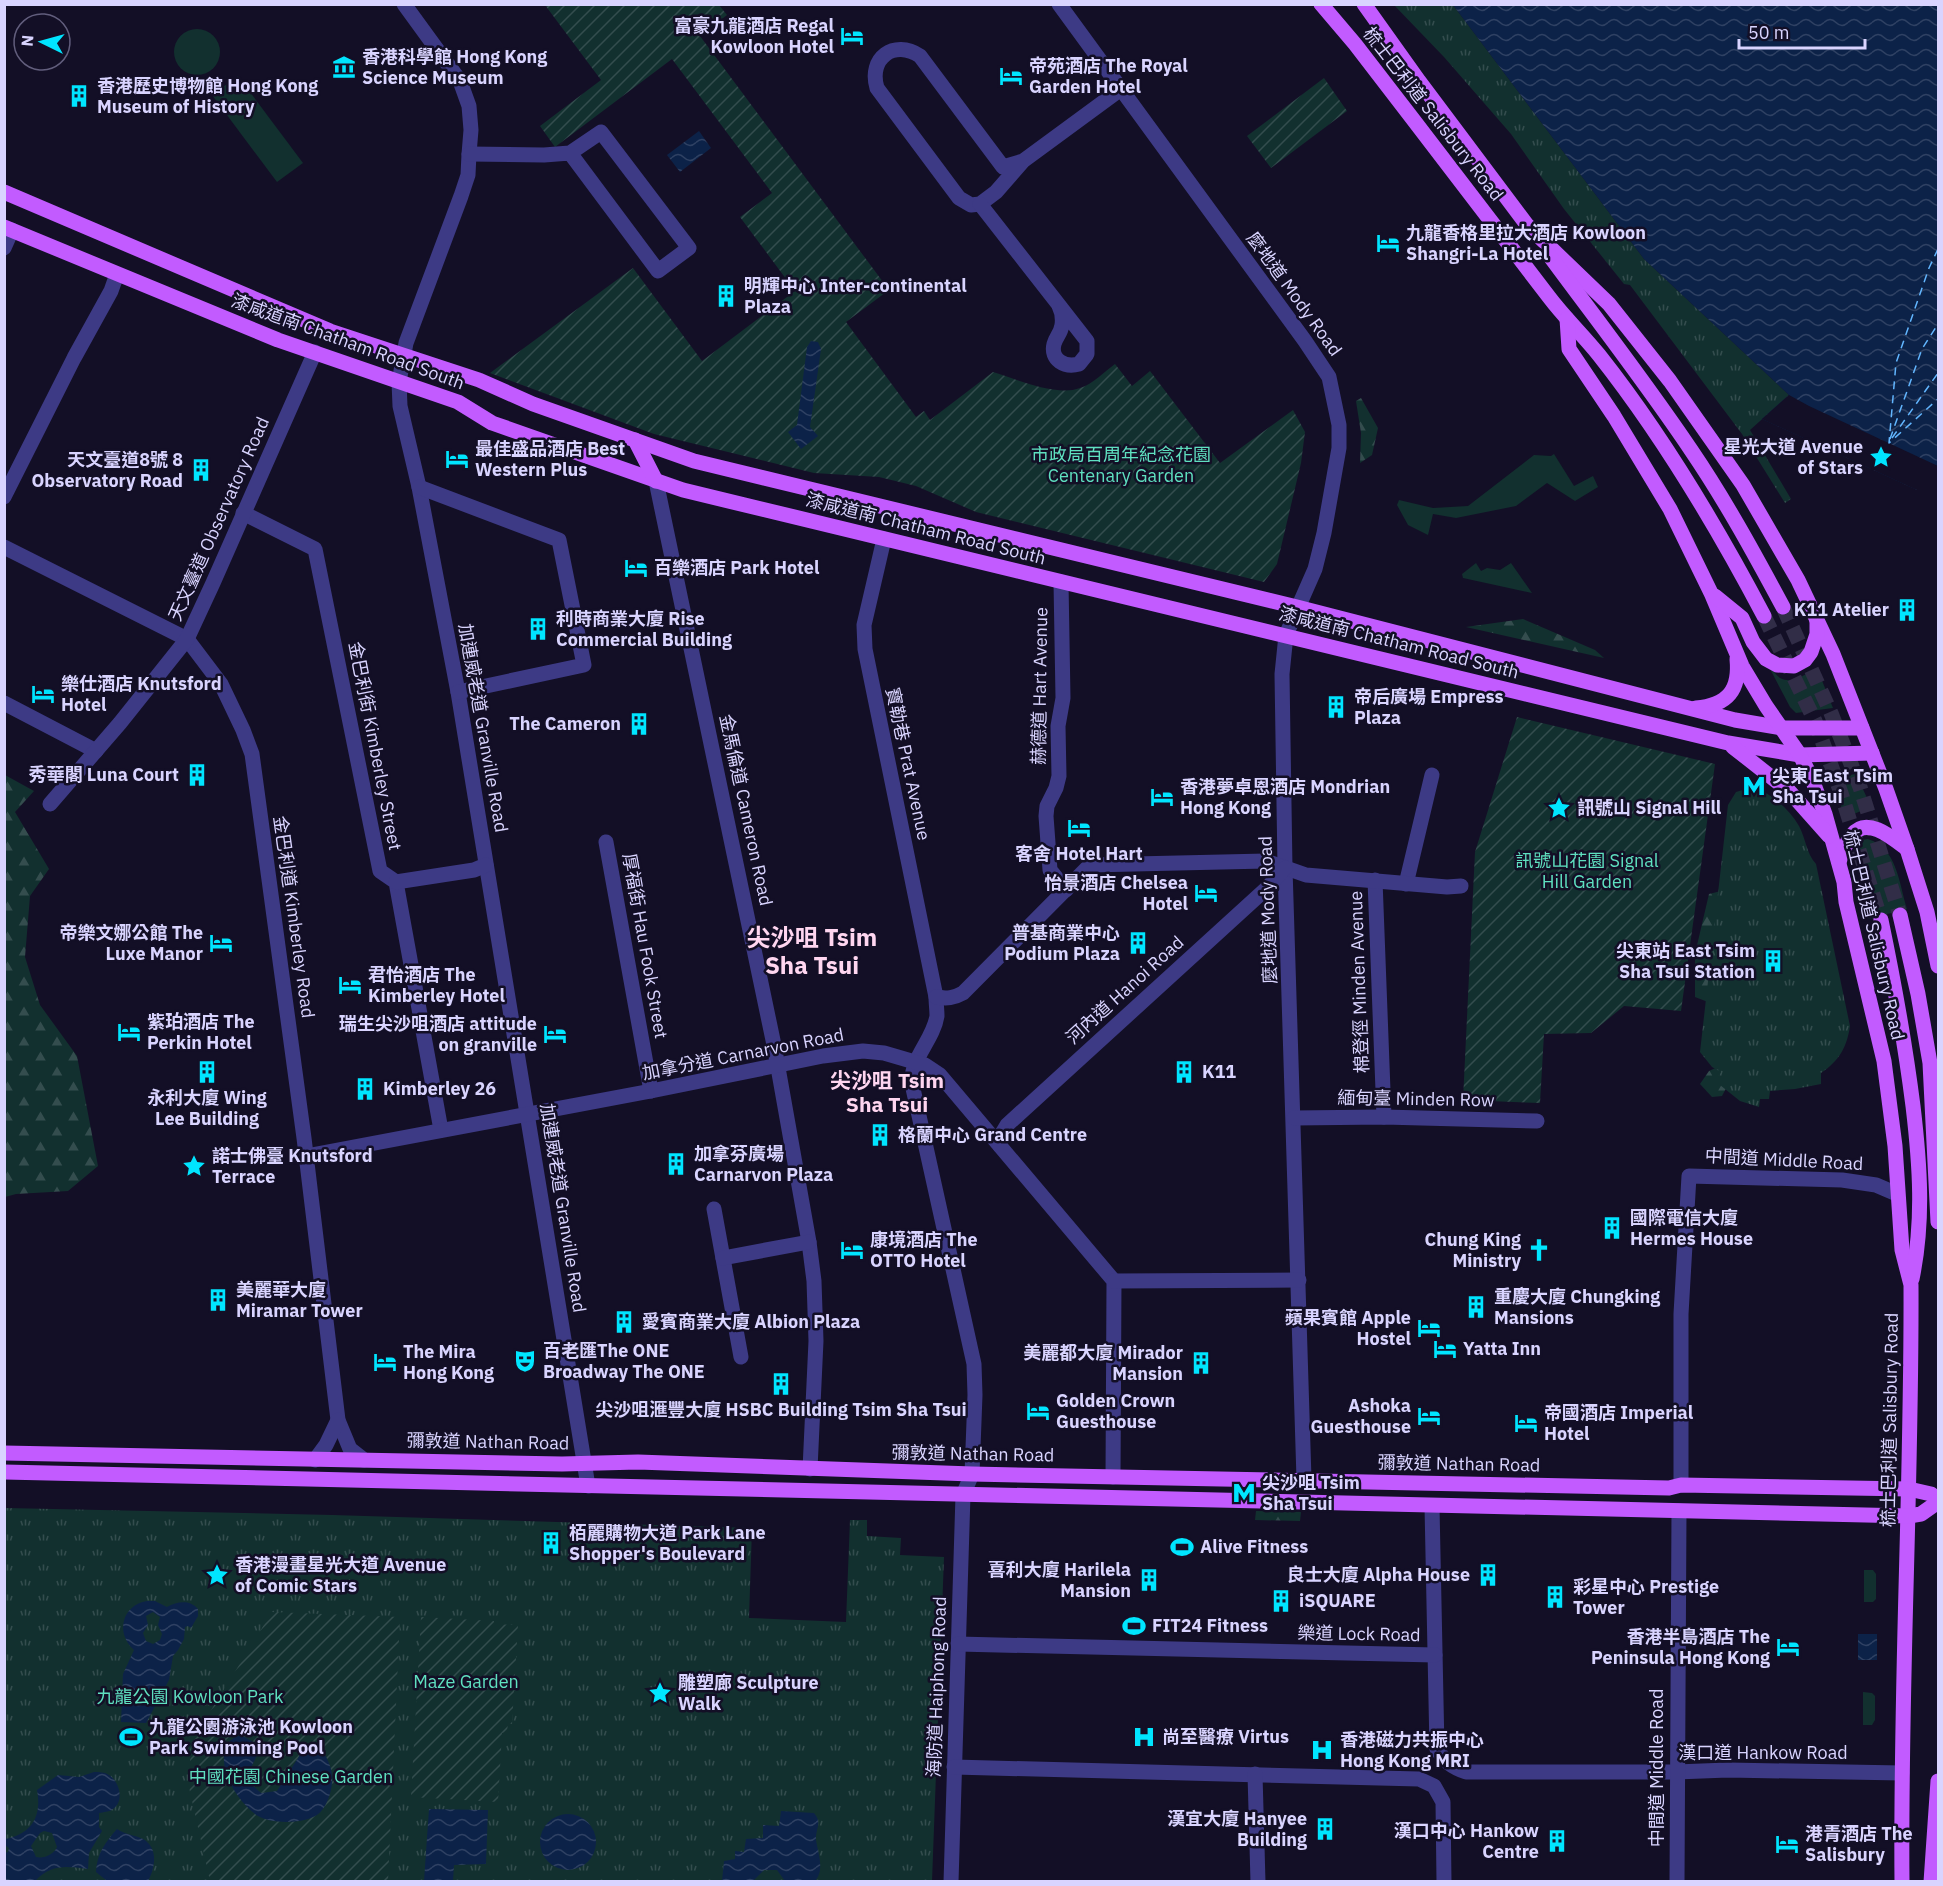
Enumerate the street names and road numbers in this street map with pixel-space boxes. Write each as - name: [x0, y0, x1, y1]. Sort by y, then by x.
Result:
- street label: 梳士巴利道 Salisbury Road: [1358, 22, 1509, 205]
- street label: 麼地道 Mody Road: [1242, 227, 1347, 360]
- street label: 漆咸道南 Chatham Road South: [229, 289, 468, 394]
- street label: 天文臺道 Observatory Road: [163, 413, 274, 624]
- street label: 漆咸道南 Chatham Road South: [804, 488, 1048, 569]
- street label: 漆咸道南 Chatham Road South: [1277, 602, 1521, 683]
- street label: 赫德道 Hart Avenue: [1027, 607, 1052, 765]
- street label: 加連威老道 Granville Road: [454, 622, 513, 834]
- street label: 金巴利街 Kimberley Street: [344, 640, 407, 852]
- street label: 寶勒巷 Prat Avenue: [881, 685, 936, 843]
- street label: 金馬倫道 Cameron Road: [715, 712, 778, 908]
- street label: 金巴利道 Kimberley Road: [269, 814, 320, 1020]
- street label: 梳士巴利道 Salisbury Road: [1839, 828, 1910, 1042]
- street label: 麼地道 Mody Road: [1253, 836, 1282, 984]
- street label: 厚福街 Hau Fook Street: [618, 851, 673, 1040]
- street label: 棉登徑 Minden Avenue: [1344, 890, 1373, 1074]
- street label: 河內道 Hanoi Road: [1061, 931, 1188, 1049]
- street label: 加拿分道 Carnarvon Road: [640, 1023, 846, 1084]
- street label: 緬甸臺 Minden Row: [1337, 1086, 1495, 1111]
- street label: 加連威老道 Granville Road: [536, 1102, 591, 1314]
- street label: 中間道 Middle Road: [1704, 1144, 1864, 1175]
- street label: 梳士巴利道 Salisbury Road: [1876, 1313, 1903, 1527]
- street label: 彌敦道 Nathan Road: [407, 1429, 569, 1454]
- street label: 彌敦道 Nathan Road: [892, 1441, 1054, 1466]
- street label: 彌敦道 Nathan Road: [1378, 1451, 1540, 1476]
- street label: 海防道 Haiphong Road: [922, 1596, 951, 1778]
- street label: 樂道 Lock Road: [1297, 1621, 1421, 1646]
- street label: 中間道 Middle Road: [1645, 1689, 1668, 1847]
- street label: 漢口道 Hankow Road: [1678, 1741, 1848, 1764]

